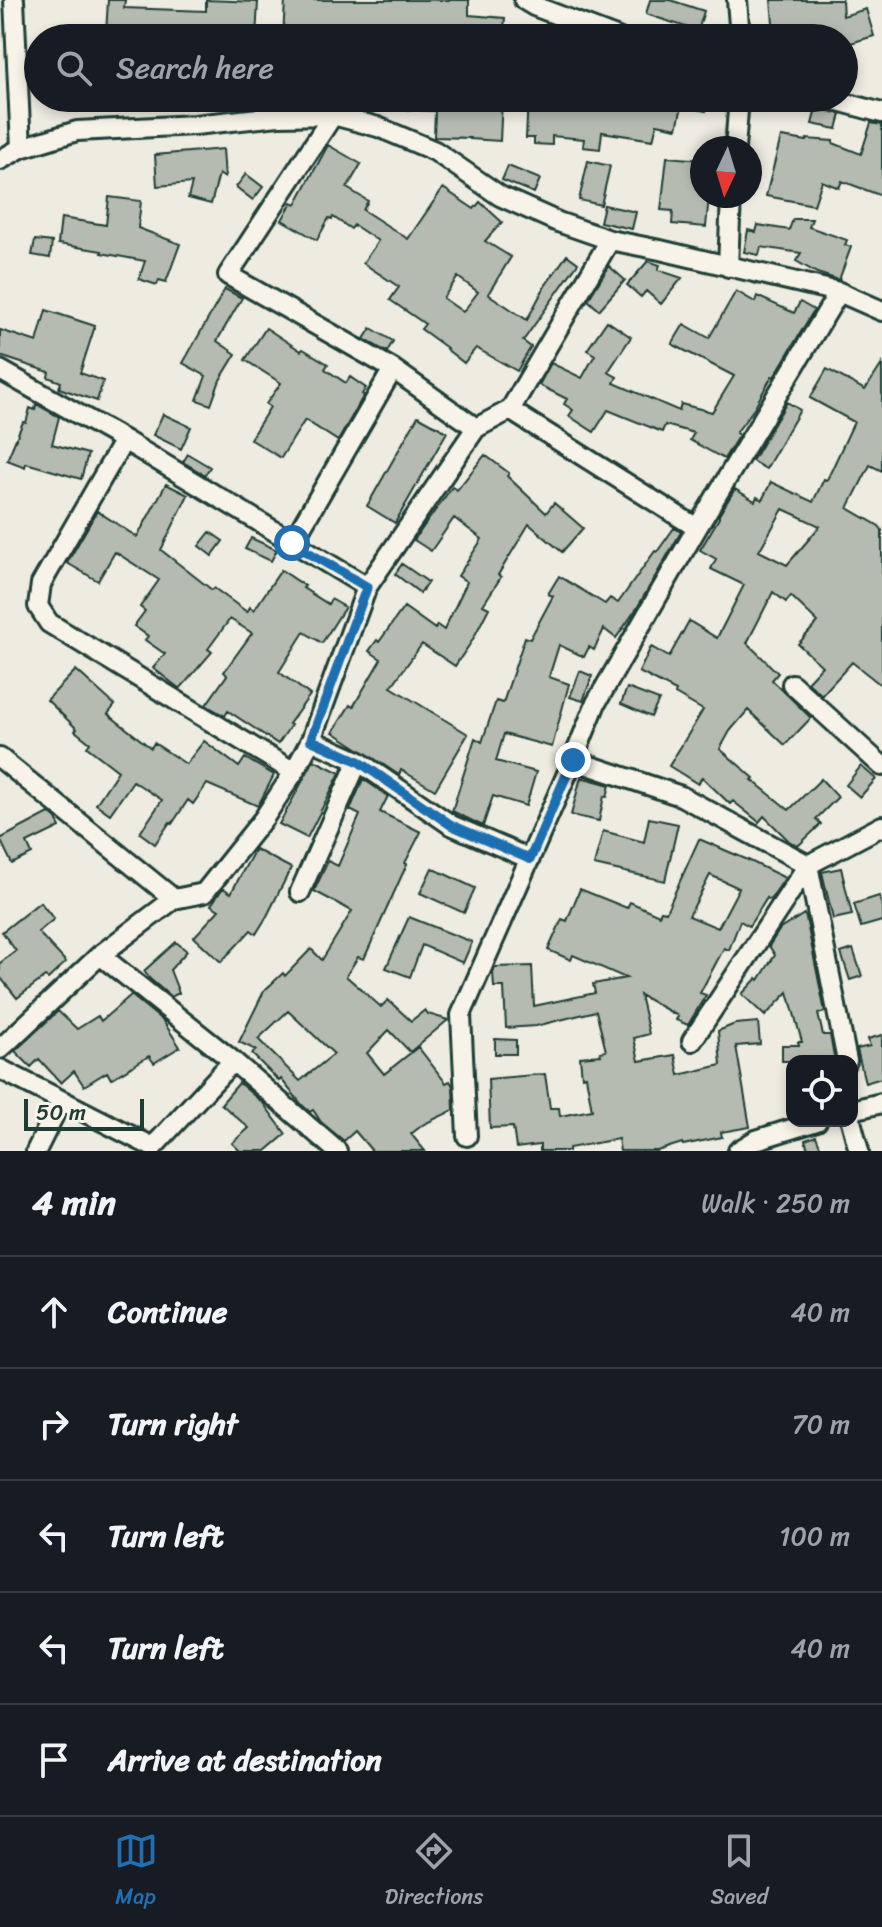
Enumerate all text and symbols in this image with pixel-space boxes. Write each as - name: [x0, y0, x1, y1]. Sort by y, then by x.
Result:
- search box: [24, 24, 858, 112]
- text: Search here: [116, 41, 274, 95]
- icon: search: [52, 46, 96, 90]
- north arrow: [690, 136, 762, 208]
- route start: [274, 525, 310, 561]
- route end: [555, 742, 591, 778]
- map controls: [786, 1055, 858, 1127]
- button: locate: [786, 1055, 858, 1127]
- text: 50 m: [36, 1093, 86, 1132]
- scale bar: [24, 1095, 144, 1131]
- text: 4 min: [32, 1173, 116, 1233]
- text: Walk · 250 m: [701, 1180, 850, 1226]
- text: Continue: [108, 1285, 227, 1339]
- text: 40 m: [791, 1289, 850, 1335]
- icon: ahead: [32, 1290, 76, 1334]
- text: Turn right: [108, 1397, 238, 1451]
- text: 70 m: [792, 1401, 850, 1447]
- icon: right: [32, 1402, 76, 1446]
- text: Turn left: [108, 1509, 224, 1563]
- text: 100 m: [779, 1513, 850, 1559]
- icon: left: [32, 1514, 76, 1558]
- text: Turn left: [108, 1621, 224, 1675]
- text: 40 m: [791, 1625, 850, 1671]
- icon: left: [32, 1626, 76, 1670]
- text: Arrive at destination: [108, 1733, 382, 1787]
- icon: arrive: [32, 1738, 76, 1782]
- tab: Map: [114, 1829, 158, 1916]
- tab: Directions: [385, 1829, 483, 1916]
- tab: Saved: [710, 1829, 768, 1916]

